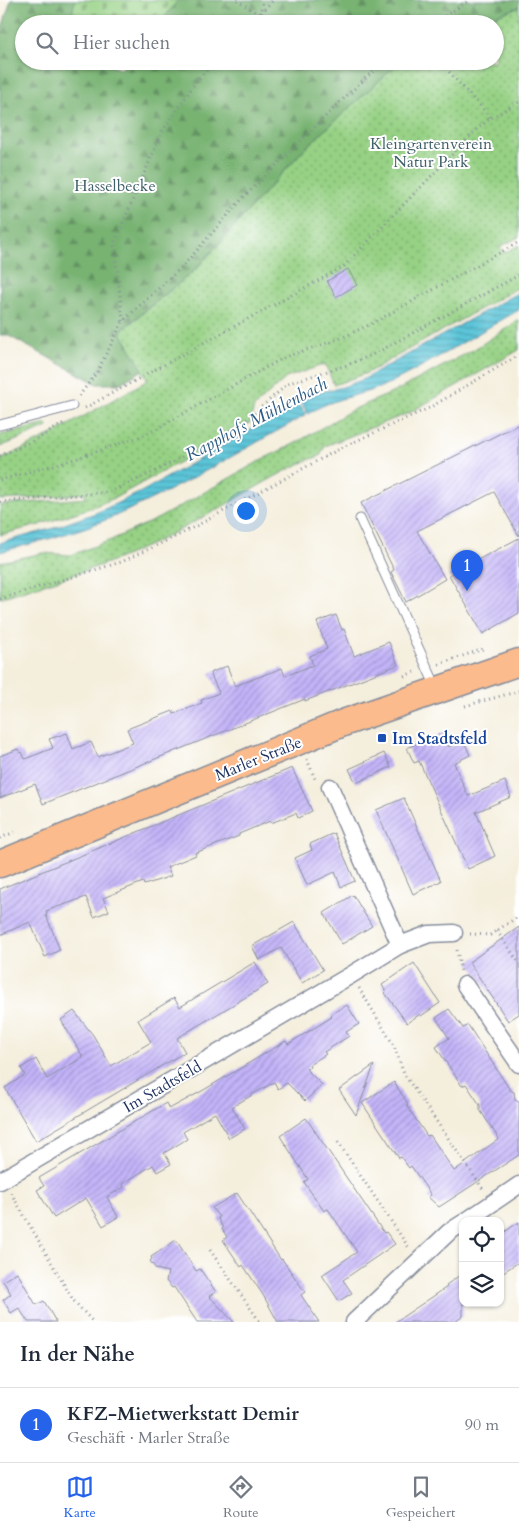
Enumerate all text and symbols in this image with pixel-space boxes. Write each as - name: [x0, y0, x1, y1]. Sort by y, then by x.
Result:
- search box: [15, 15, 504, 70]
- icon: search: [33, 29, 61, 57]
- text: Hier suchen: [73, 30, 170, 56]
- park label: Kleingartenverein Natur Park: [370, 133, 492, 173]
- park label: Hasselbecke: [74, 175, 156, 197]
- water label: Rapphofs Mühlenbach: [181, 371, 332, 467]
- your location: [233, 498, 259, 524]
- pin: 1: [451, 550, 483, 591]
- place label: Im Stadtsfeld: [392, 728, 487, 750]
- street label: Marler Straße: [212, 732, 305, 786]
- marker: Im Stadtsfeld: [376, 732, 388, 744]
- street label: Im Stadtsfeld: [119, 1055, 206, 1118]
- map controls: [459, 1217, 504, 1307]
- button: locate: [459, 1217, 504, 1262]
- button: layers: [459, 1262, 504, 1307]
- text: In der Nähe: [20, 1340, 135, 1369]
- text: KFZ-Mietwerkstatt Demir: [67, 1401, 299, 1427]
- text: 1: [32, 1414, 40, 1436]
- text: 90 m: [465, 1414, 499, 1436]
- text: Geschäft · Marler Straße: [67, 1427, 230, 1449]
- tab: Karte: [64, 1473, 96, 1522]
- tab: Route: [223, 1473, 259, 1522]
- tab: Gespeichert: [386, 1473, 455, 1522]

